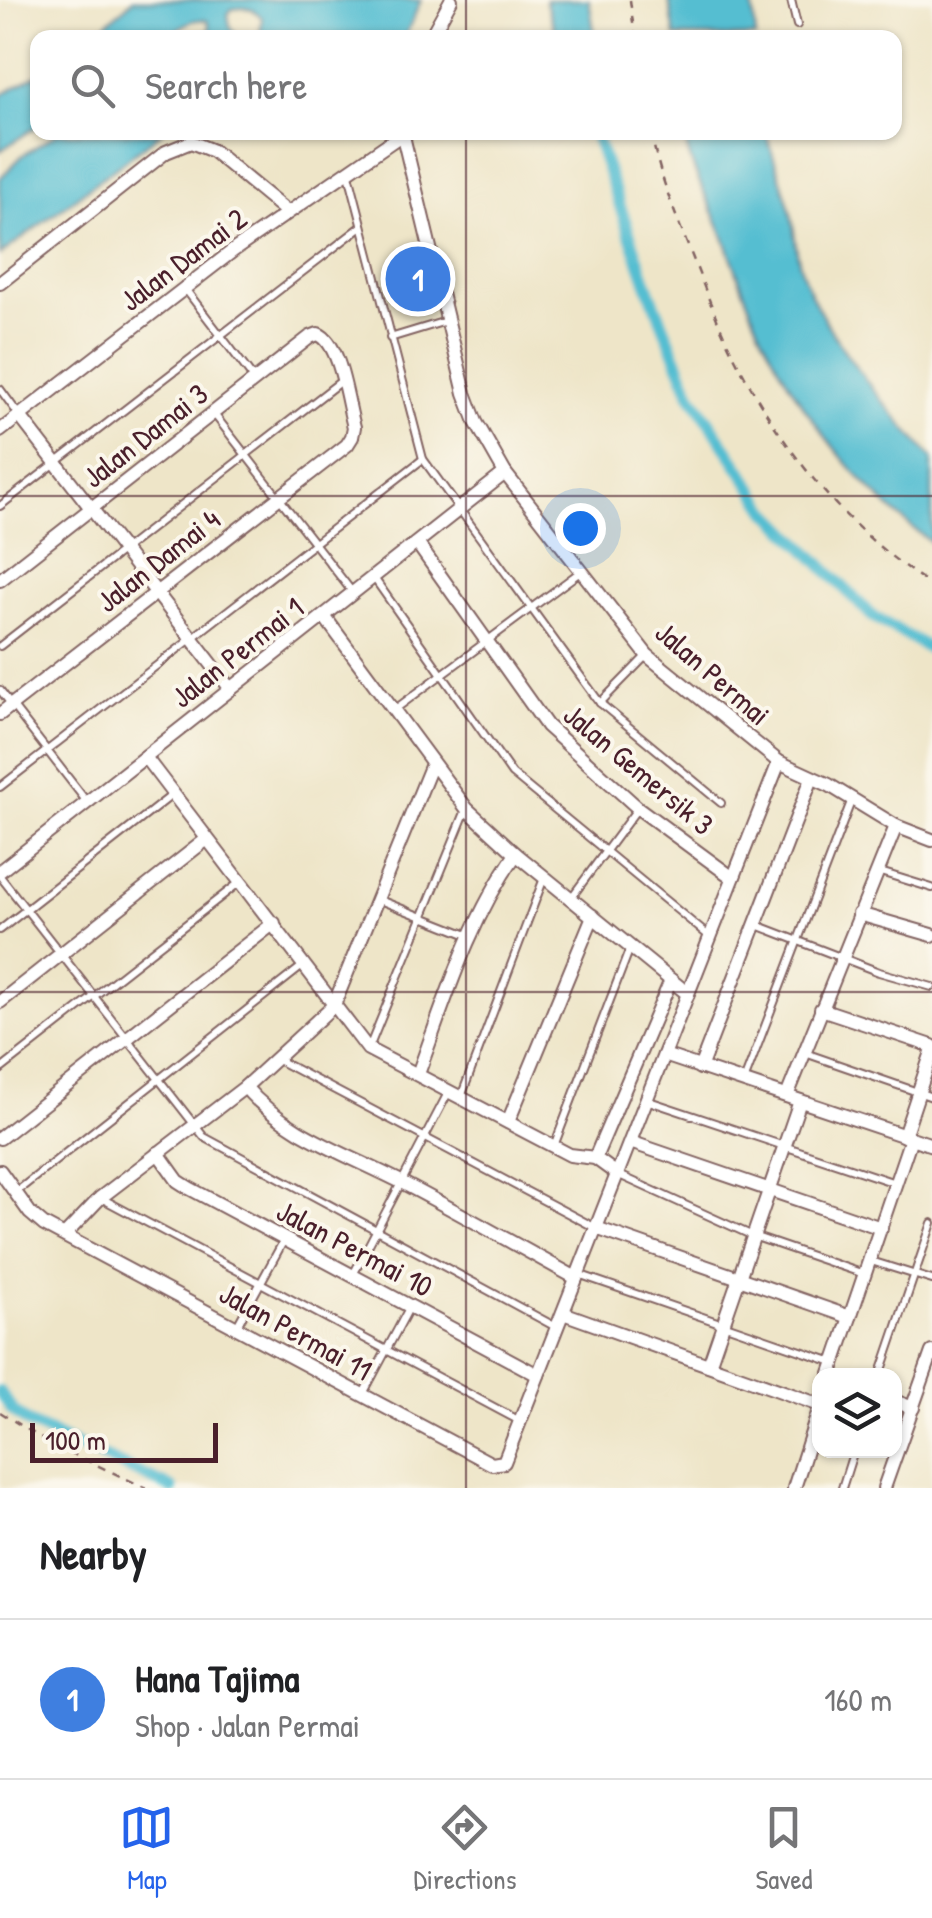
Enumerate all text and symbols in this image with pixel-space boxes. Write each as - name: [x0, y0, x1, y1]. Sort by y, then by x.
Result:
- search box: [30, 30, 902, 140]
- icon: search: [65, 58, 120, 113]
- text: Search here: [145, 59, 307, 111]
- street label: Jalan Damai 2: [112, 198, 254, 320]
- pin: 1: [386, 242, 450, 316]
- street label: Jalan Damai 3: [74, 374, 216, 496]
- street label: Jalan Damai 4: [88, 499, 228, 621]
- your location: [555, 503, 606, 554]
- street label: Jalan Permai 1: [163, 588, 311, 716]
- street label: Jalan Permai: [647, 612, 779, 734]
- street label: Jalan Gemersik 3: [556, 694, 722, 844]
- street label: Jalan Permai 10: [270, 1190, 440, 1306]
- street label: Jalan Permai 11: [213, 1273, 379, 1389]
- map controls: [812, 1368, 902, 1458]
- button: layers: [812, 1368, 902, 1458]
- scale bar: [30, 1418, 218, 1462]
- text: 100 m: [45, 1421, 106, 1459]
- text: Nearby: [40, 1525, 147, 1582]
- text: Hana Tajima: [135, 1652, 299, 1704]
- text: 1: [67, 1678, 78, 1721]
- text: 160 m: [824, 1678, 892, 1721]
- text: Shop · Jalan Permai: [135, 1704, 360, 1747]
- tab: Map: [119, 1800, 174, 1898]
- tab: Directions: [413, 1800, 516, 1898]
- tab: Saved: [755, 1800, 813, 1898]

